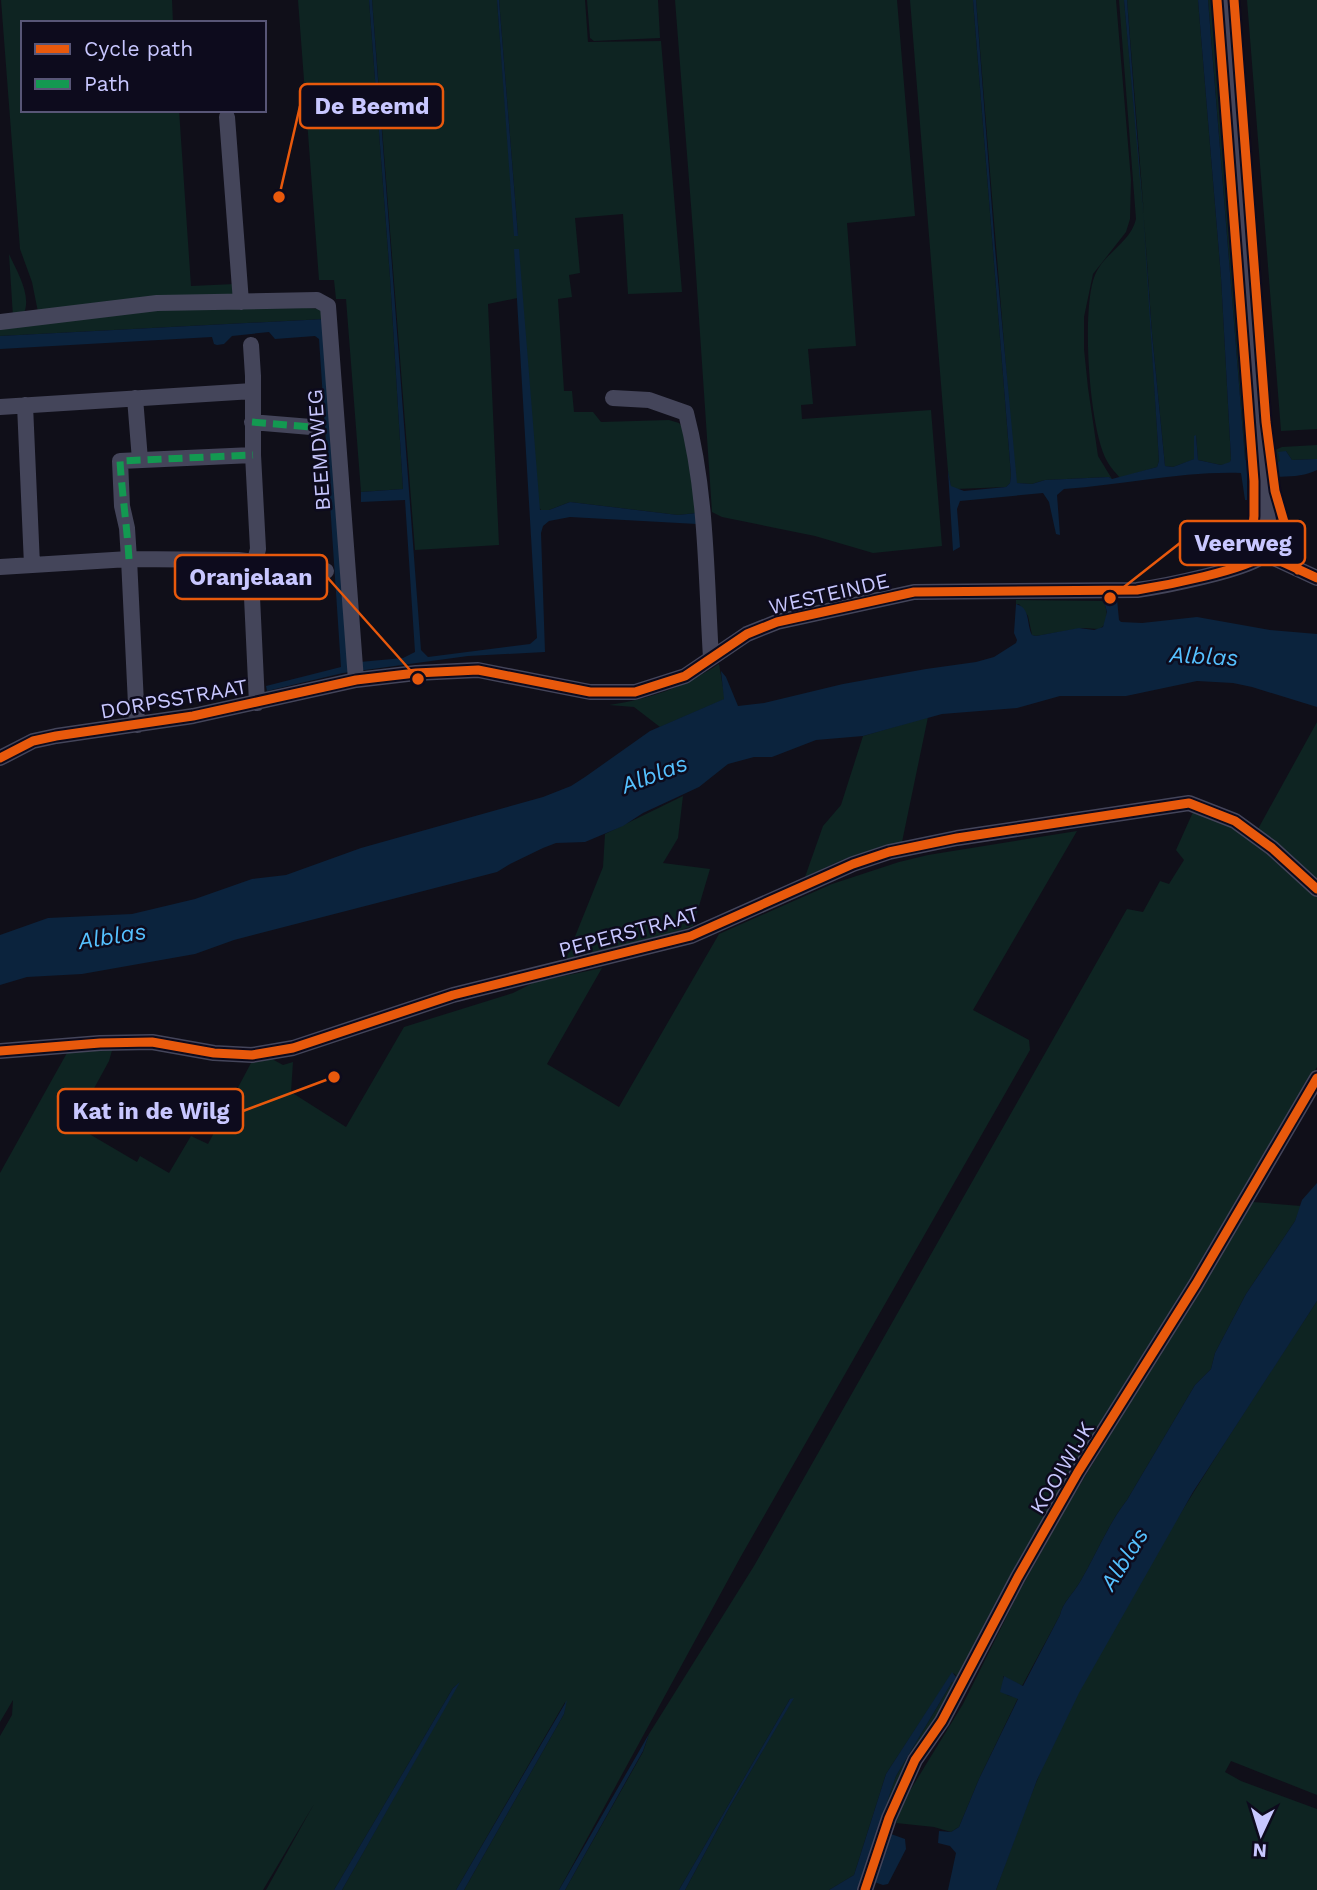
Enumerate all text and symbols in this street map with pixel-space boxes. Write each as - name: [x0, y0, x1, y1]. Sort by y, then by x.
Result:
- legend: [21, 21, 266, 112]
- text: Cycle path: [84, 36, 193, 61]
- text: Path: [84, 71, 130, 96]
- callout: De Beemd: [300, 84, 443, 128]
- text: De Beemd: [315, 93, 429, 120]
- street label: BEEMDWEG: [302, 388, 335, 512]
- callout: Veerweg: [1180, 521, 1305, 565]
- text: Veerweg: [1194, 530, 1292, 557]
- callout: Oranjelaan: [175, 555, 327, 599]
- text: Oranjelaan: [189, 564, 313, 591]
- street label: WESTEINDE: [766, 568, 891, 619]
- water label: Alblas: [1168, 641, 1239, 672]
- street label: DORPSSTRAAT: [98, 673, 250, 724]
- water label: Alblas: [616, 749, 691, 800]
- street label: PEPERSTRAAT: [556, 901, 702, 962]
- water label: Alblas: [75, 918, 148, 955]
- callout: Kat in de Wilg: [58, 1089, 243, 1133]
- text: Kat in de Wilg: [73, 1098, 229, 1125]
- street label: KOOIWIJK: [1024, 1417, 1099, 1518]
- water label: Alblas: [1094, 1523, 1154, 1596]
- north arrow: [1226, 1799, 1296, 1869]
- text: N: [1252, 1838, 1268, 1862]

